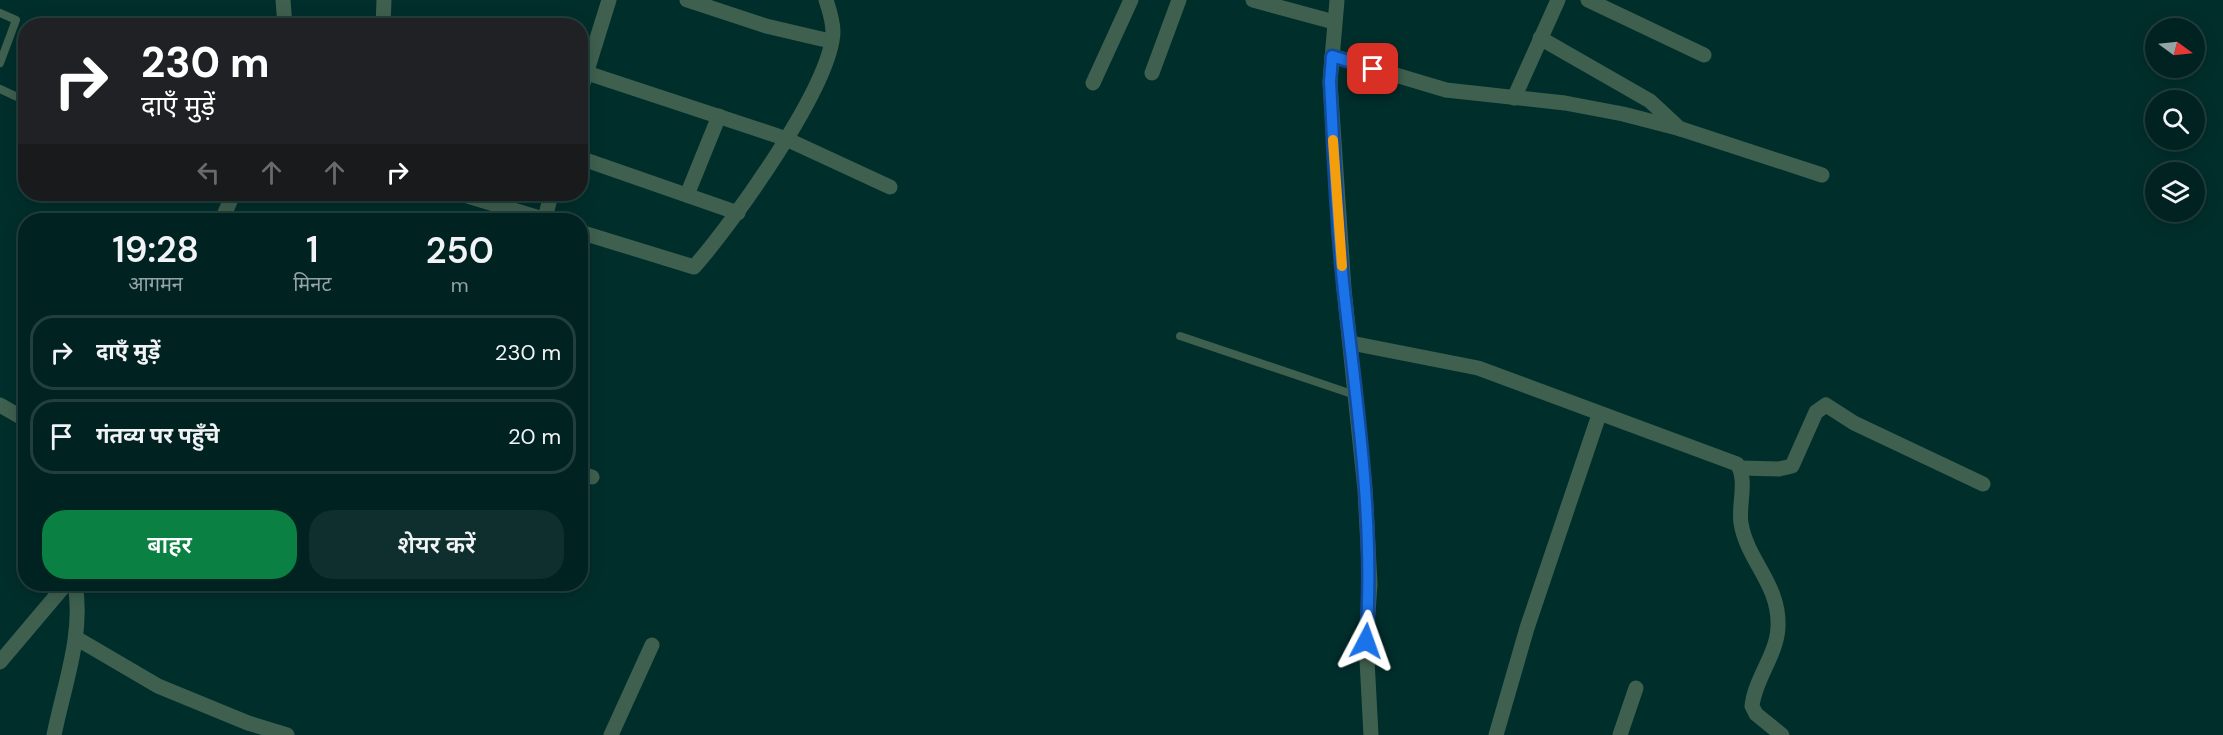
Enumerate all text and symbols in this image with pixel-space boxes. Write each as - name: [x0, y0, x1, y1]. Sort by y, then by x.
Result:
- north arrow: [2145, 18, 2205, 78]
- map controls: [2145, 18, 2205, 222]
- text: 230 m: [141, 35, 270, 90]
- icon: right: [42, 42, 120, 120]
- pin: [1347, 43, 1398, 94]
- icon: arrive: [1356, 52, 1389, 85]
- text: दाएँ मुड़ें: [141, 88, 215, 123]
- button: search: [2145, 90, 2205, 150]
- icon: left: [192, 156, 225, 189]
- icon: ahead: [255, 156, 288, 189]
- icon: ahead: [318, 156, 351, 189]
- icon: right: [381, 156, 414, 189]
- button: layers: [2145, 162, 2205, 222]
- text: 19:28: [112, 226, 199, 273]
- text: 1: [306, 226, 319, 273]
- text: 250: [426, 227, 494, 274]
- text: आगमन: [128, 271, 183, 297]
- text: मिनट: [293, 271, 331, 297]
- text: m: [451, 272, 469, 298]
- icon: right: [45, 336, 78, 369]
- text: दाएँ मुड़ें: [96, 337, 160, 366]
- text: 230 m: [495, 338, 561, 367]
- icon: arrive: [45, 420, 78, 453]
- text: गंतव्य पर पहुँचे: [96, 421, 219, 450]
- text: 20 m: [508, 422, 561, 451]
- button: बाहर: [42, 510, 297, 579]
- button: शेयर करें: [309, 510, 564, 579]
- position arrow: [1334, 609, 1398, 673]

